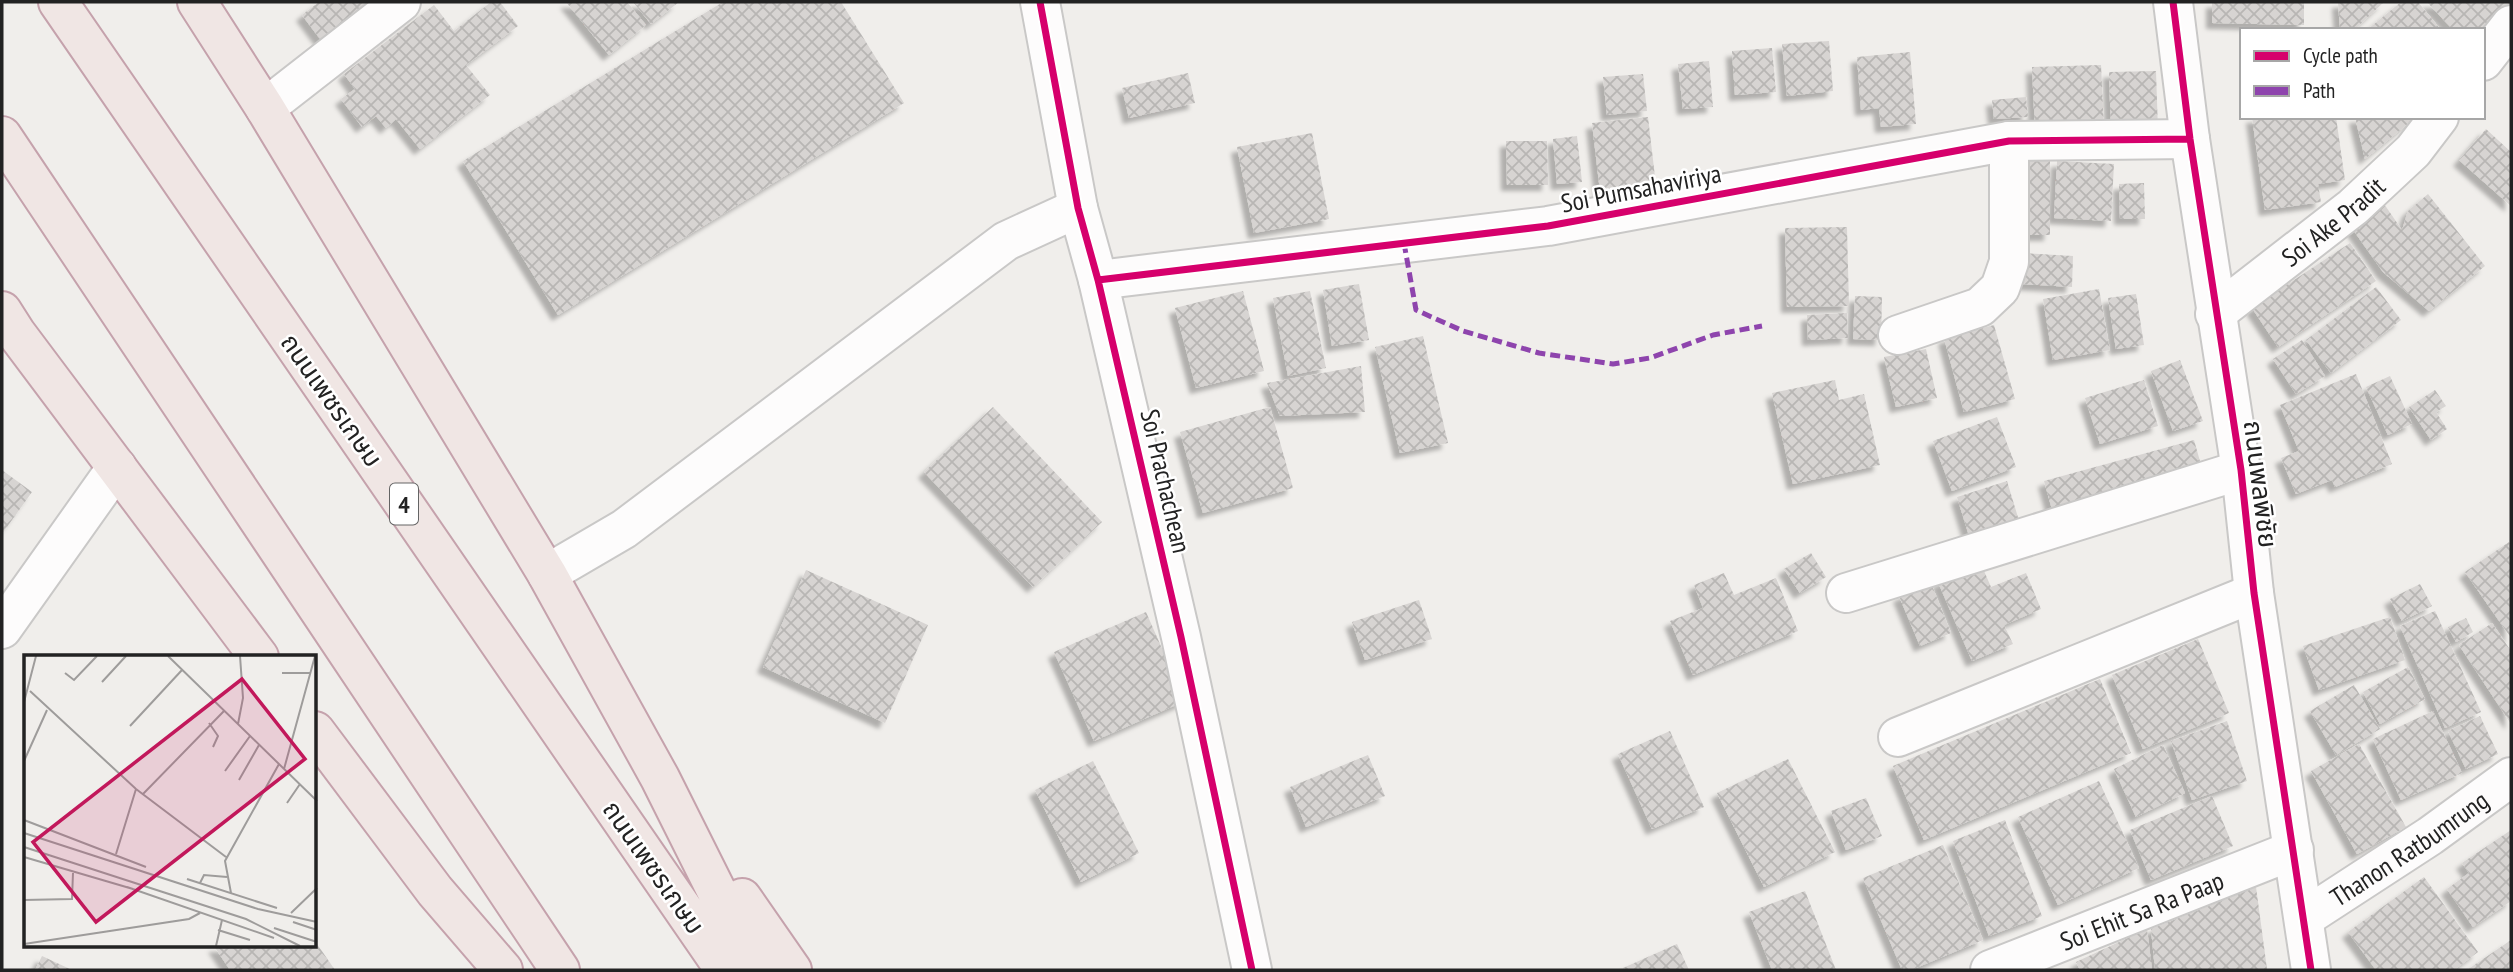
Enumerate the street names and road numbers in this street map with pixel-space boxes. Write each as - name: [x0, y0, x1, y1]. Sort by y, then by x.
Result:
- street label: Soi Pumsahaviriya: [1558, 156, 1724, 220]
- street label: Soi Ake Pradit: [2274, 169, 2392, 273]
- street label: ถนนเพชรเกษม: [274, 327, 390, 473]
- street label: Soi Prachachean: [1133, 406, 1199, 556]
- street label: ถนนพลพิชัย: [2237, 418, 2285, 550]
- road number: 4: [390, 484, 418, 524]
- street label: Thanon Ratbumrung: [2324, 783, 2494, 913]
- street label: ถนนเพชรเกษม: [596, 794, 712, 940]
- street label: Soi Ehit Sa Ra Paap: [2055, 863, 2228, 957]

